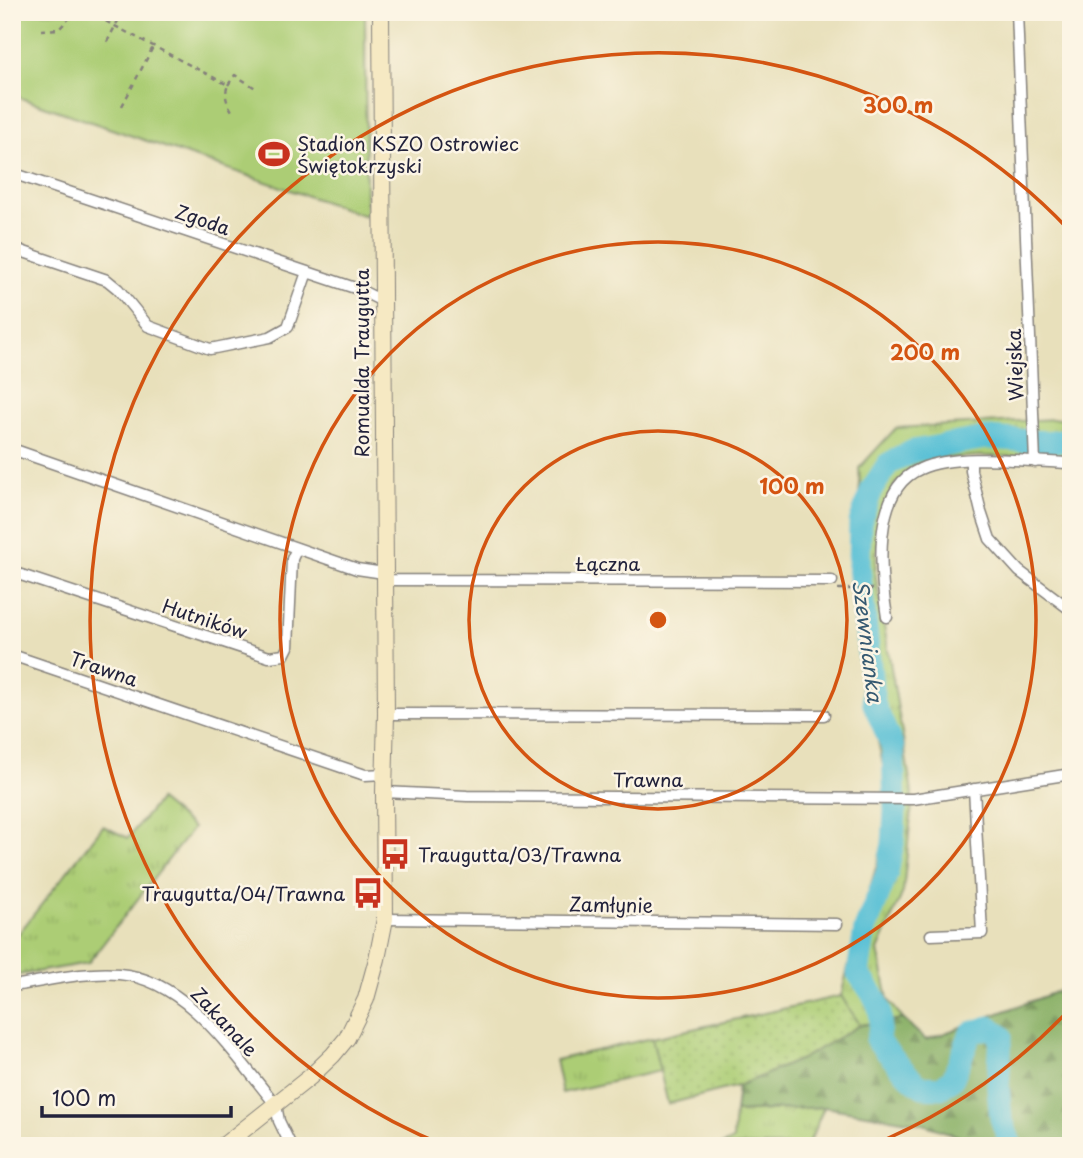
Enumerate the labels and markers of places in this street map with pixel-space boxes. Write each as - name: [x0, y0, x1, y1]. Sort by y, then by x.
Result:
- place label: Stadion KSZO Ostrowiec Świętokrzyski: [297, 129, 519, 179]
- sports icon: Stadion KSZO Ostrowiec Świętokrzyski: [257, 137, 291, 171]
- centre of rings: [646, 608, 670, 632]
- bus stop icon: Traugutta/03/Trawna: [378, 837, 412, 871]
- place label: Traugutta/03/Trawna: [418, 840, 621, 868]
- bus stop icon: Traugutta/04/Trawna: [351, 876, 385, 910]
- place label: Traugutta/04/Trawna: [141, 879, 345, 907]

